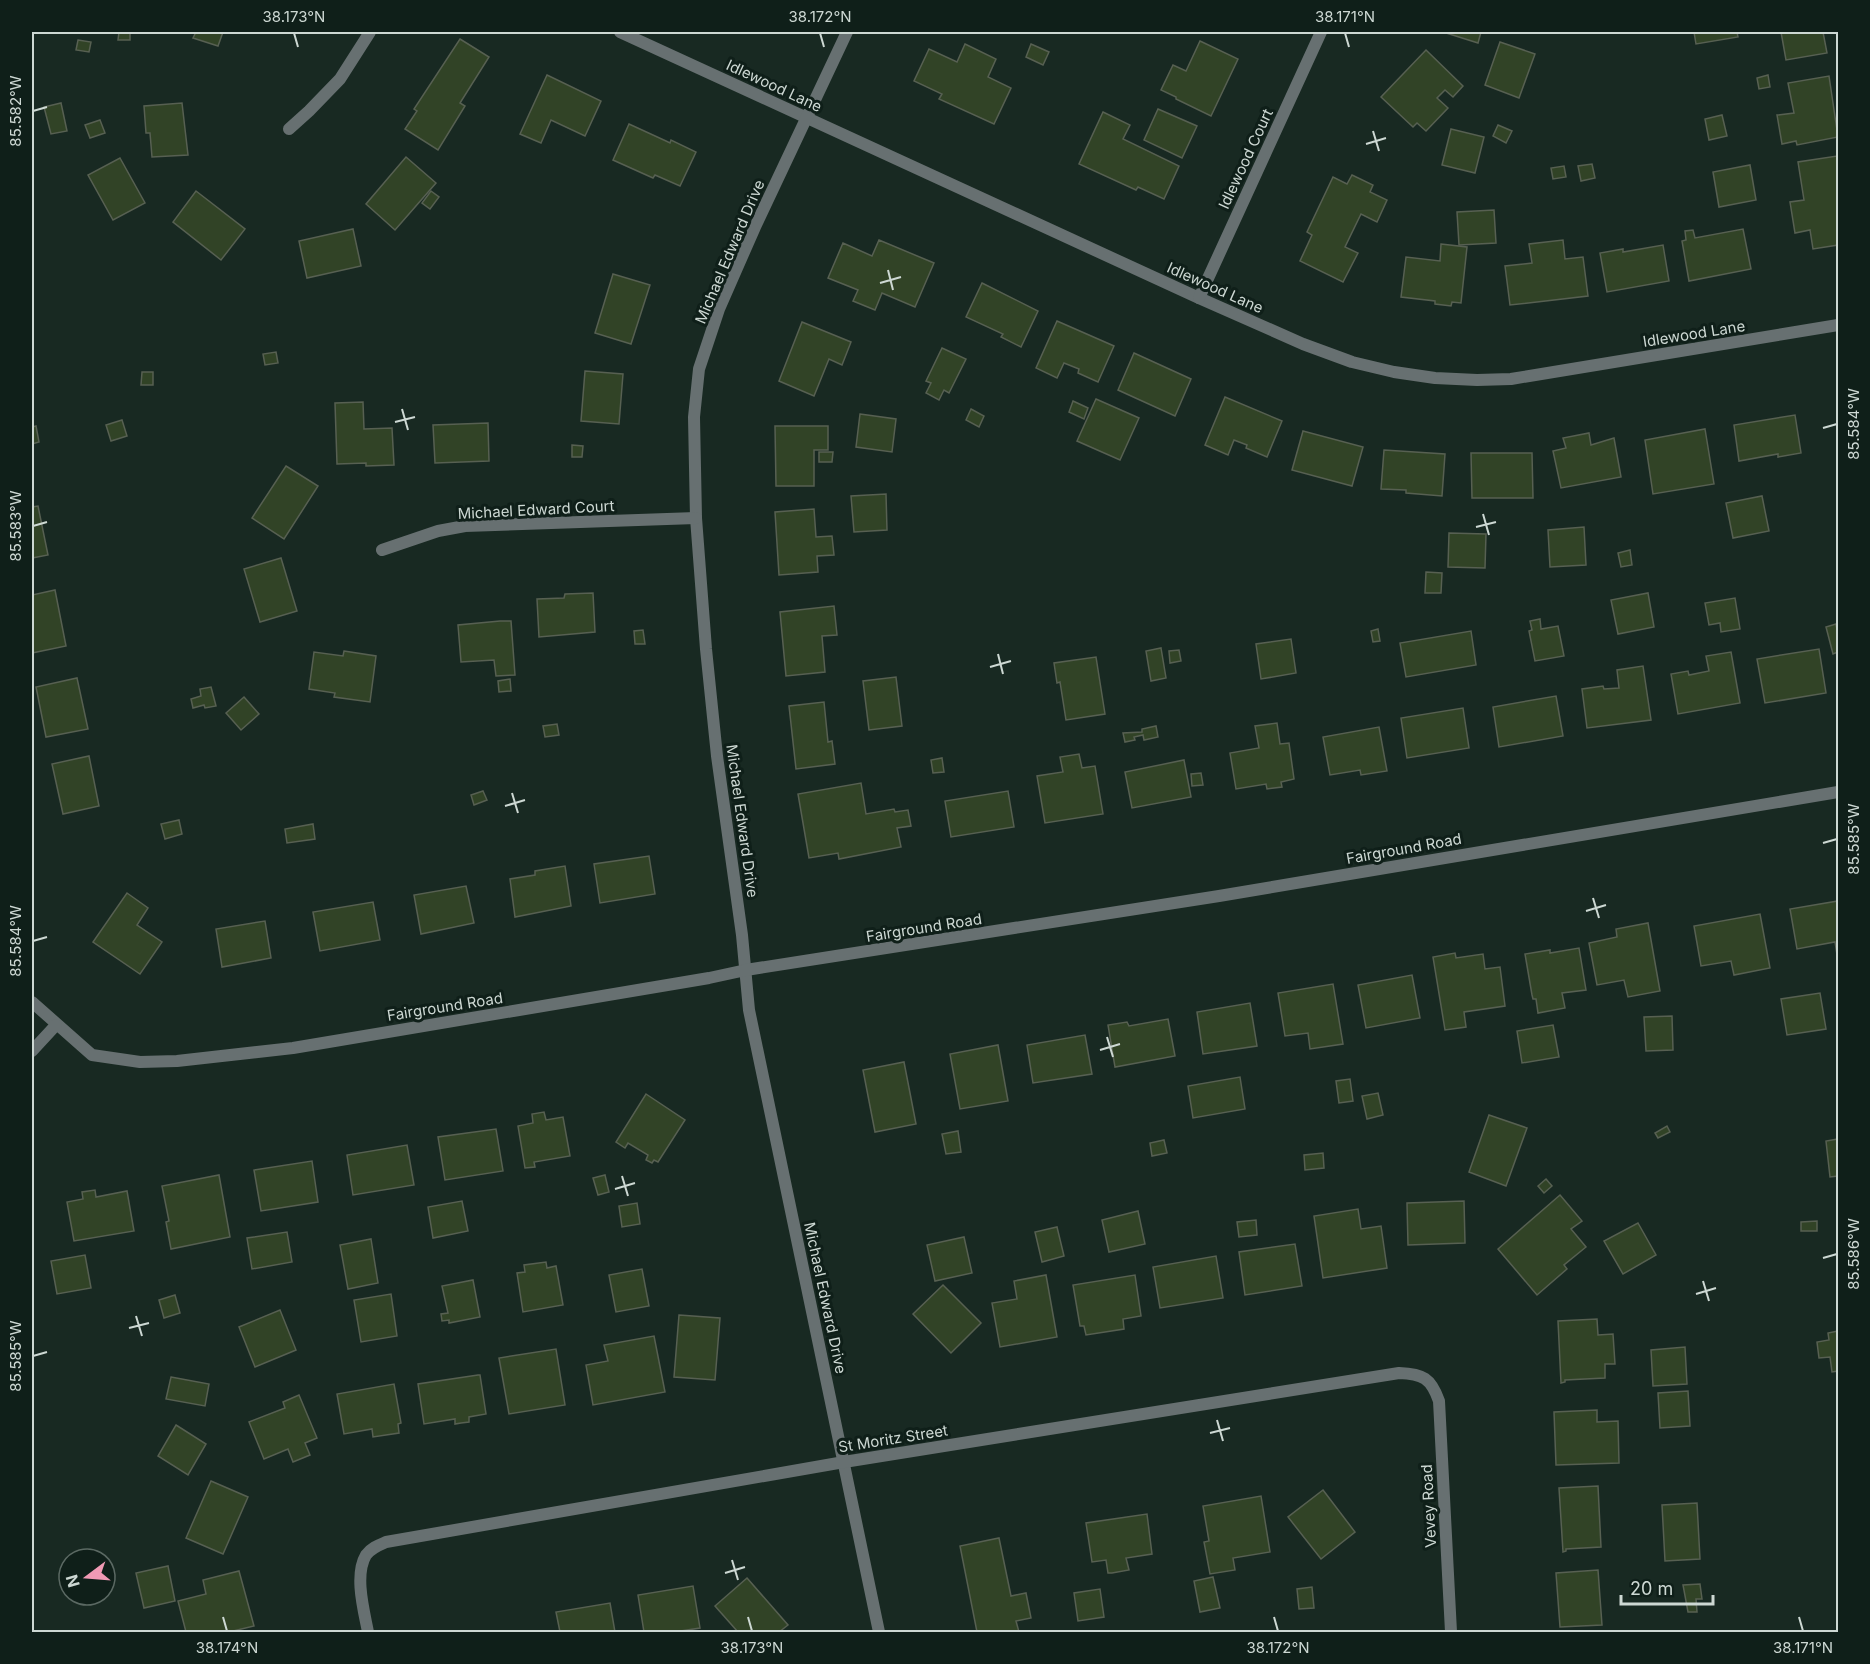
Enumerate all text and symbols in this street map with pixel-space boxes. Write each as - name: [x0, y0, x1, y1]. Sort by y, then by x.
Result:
- text: 38.173°N: [263, 7, 325, 26]
- text: 38.172°N: [788, 7, 852, 26]
- text: 38.171°N: [1315, 7, 1375, 26]
- street label: Idlewood Lane: [723, 55, 825, 116]
- text: 85.582°W: [6, 75, 25, 147]
- street label: Idlewood Court: [1214, 106, 1277, 212]
- street label: Michael Edward Drive: [691, 177, 768, 327]
- street label: Idlewood Lane: [1164, 258, 1266, 317]
- street label: Idlewood Lane: [1641, 316, 1746, 351]
- text: 85.584°W: [1844, 388, 1863, 460]
- text: 85.583°W: [6, 490, 25, 562]
- street label: Michael Edward Court: [457, 496, 615, 523]
- street label: Michael Edward Drive: [722, 743, 763, 899]
- text: 85.585°W: [1844, 803, 1863, 875]
- street label: Fairground Road: [1345, 829, 1463, 868]
- text: 85.584°W: [6, 905, 25, 977]
- street label: Fairground Road: [865, 909, 983, 946]
- street label: Fairground Road: [386, 988, 504, 1025]
- text: 85.586°W: [1844, 1218, 1863, 1290]
- street label: Michael Edward Drive: [800, 1220, 851, 1375]
- text: 85.585°W: [6, 1320, 25, 1392]
- street label: St Moritz Street: [837, 1420, 949, 1457]
- street label: Vevey Road: [1417, 1464, 1440, 1548]
- north arrow: [57, 1547, 117, 1607]
- scale bar: [1621, 1568, 1712, 1606]
- text: N: [61, 1573, 84, 1590]
- text: 20 m: [1630, 1578, 1673, 1599]
- text: 38.174°N: [196, 1638, 258, 1657]
- text: 38.173°N: [721, 1638, 783, 1657]
- text: 38.172°N: [1246, 1638, 1310, 1657]
- text: 38.171°N: [1773, 1638, 1833, 1657]

